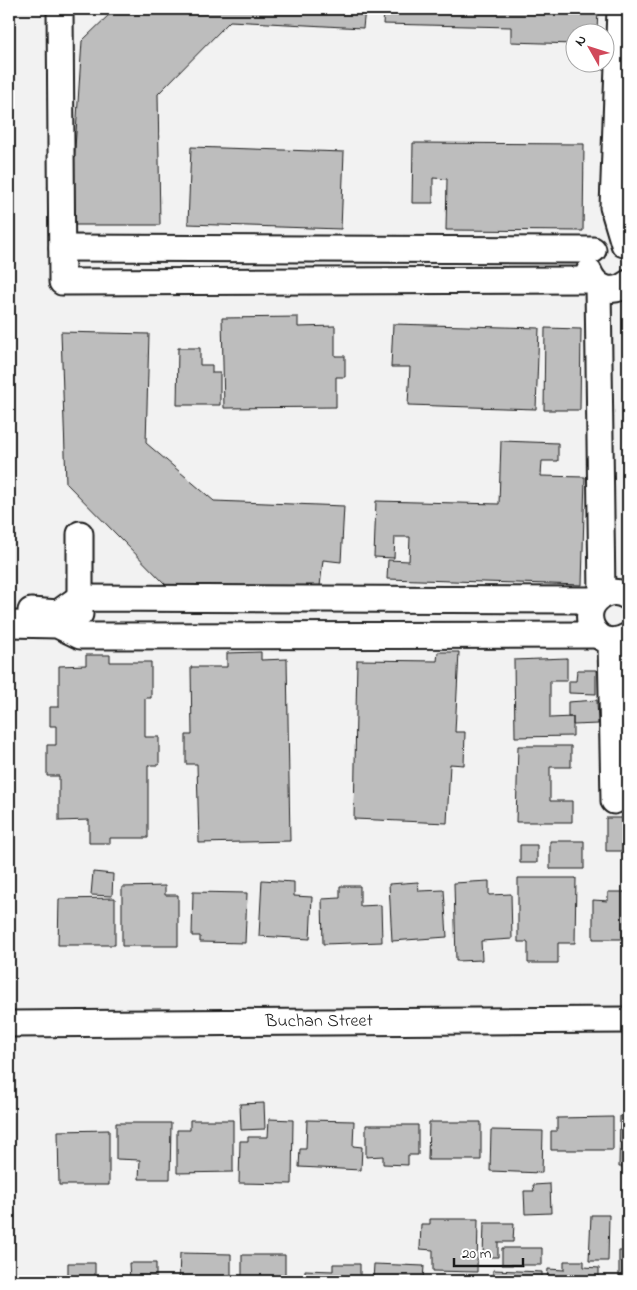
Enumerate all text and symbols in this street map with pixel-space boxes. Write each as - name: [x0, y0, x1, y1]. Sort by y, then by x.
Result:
- north arrow: [564, 22, 614, 72]
- text: N: [570, 30, 592, 51]
- street label: Buchan Street: [264, 1009, 373, 1035]
- scale bar: [454, 1235, 523, 1267]
- text: 20 m: [462, 1243, 492, 1265]

